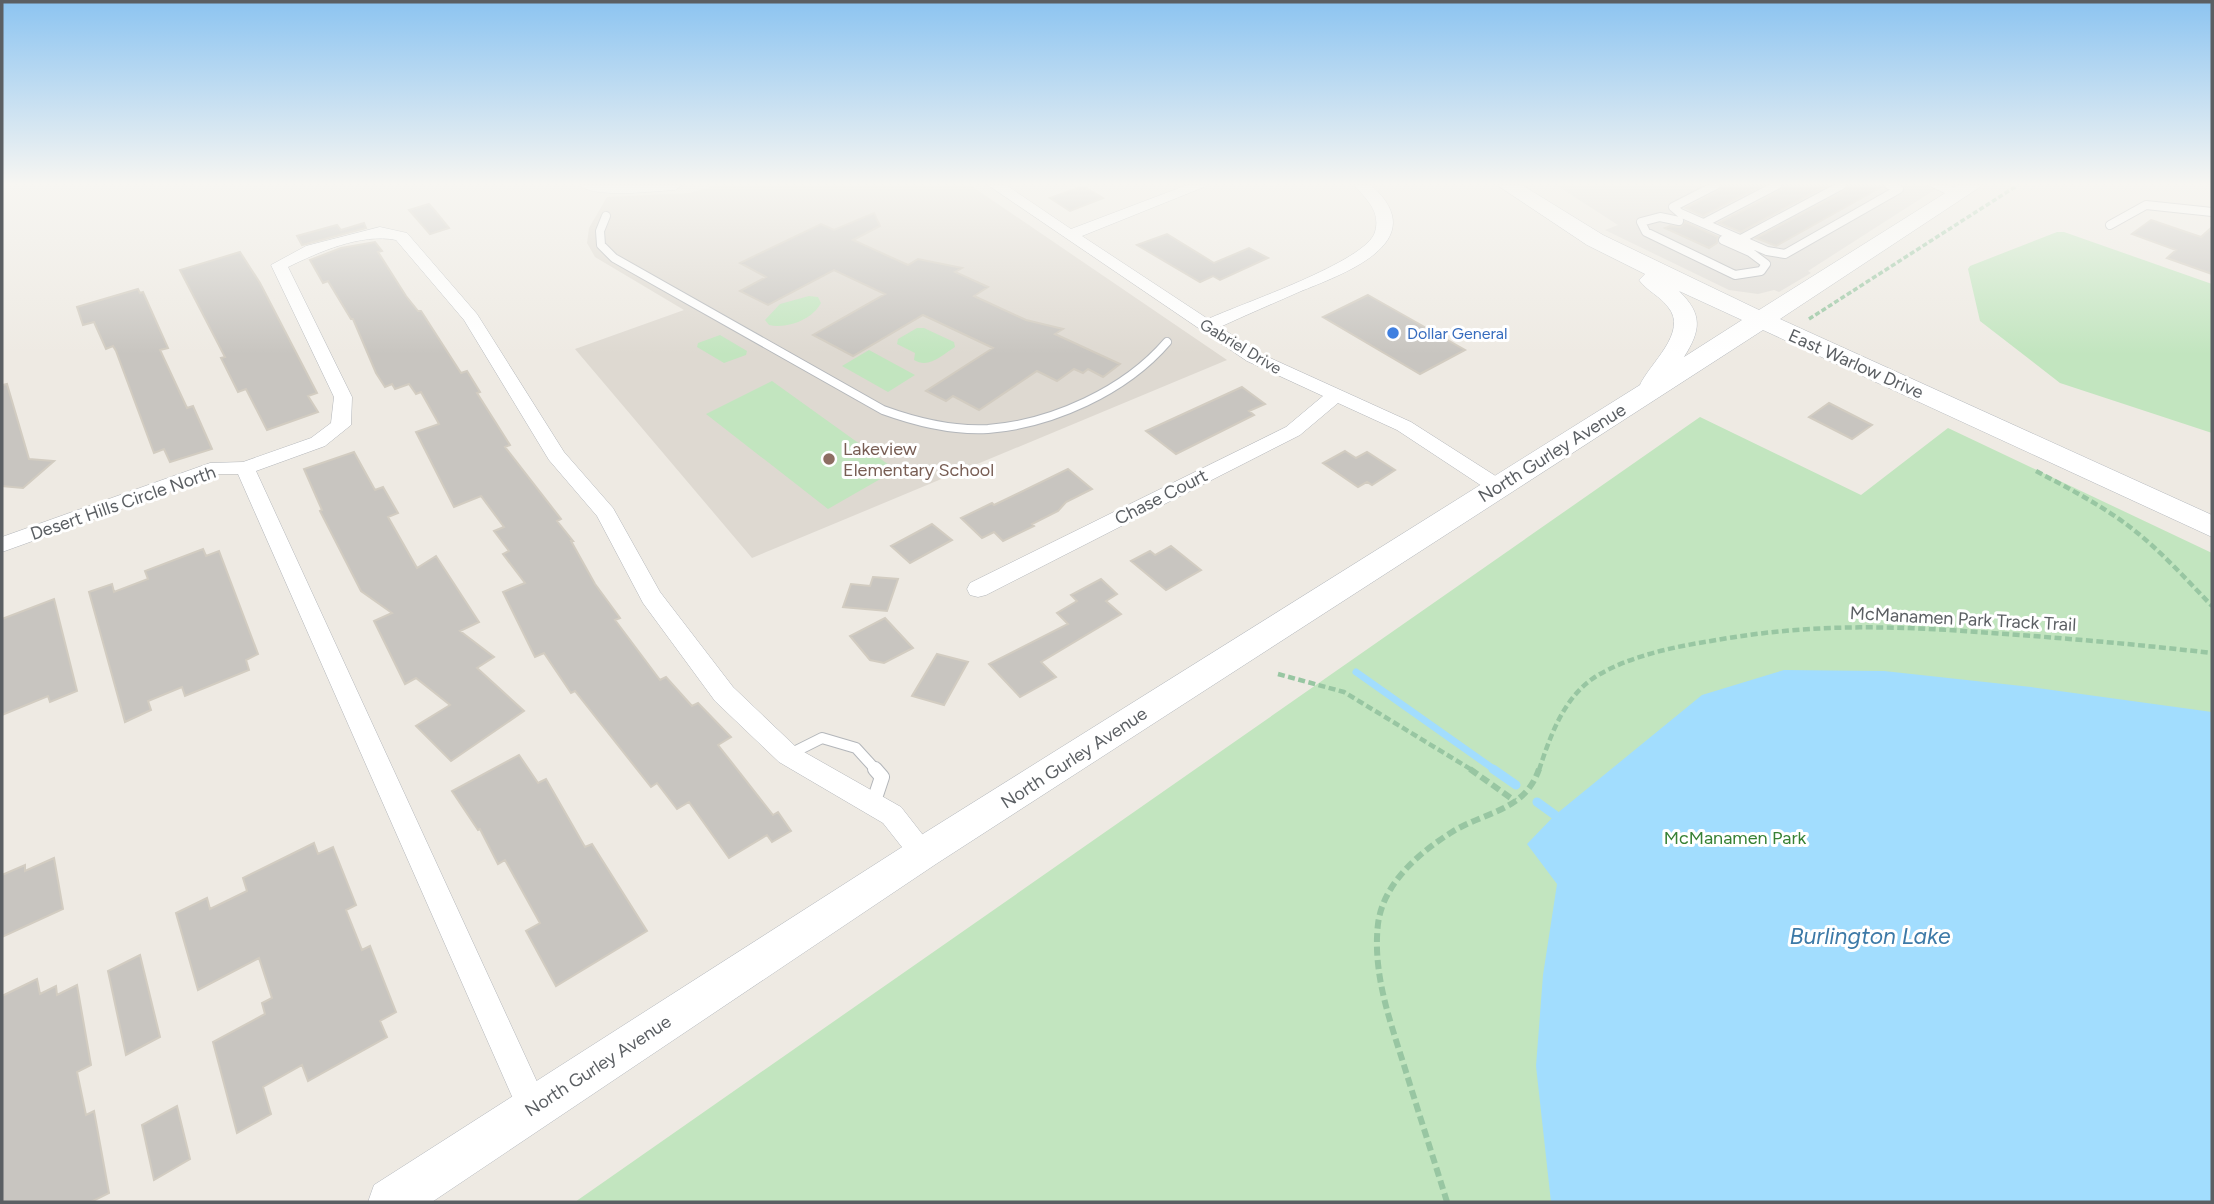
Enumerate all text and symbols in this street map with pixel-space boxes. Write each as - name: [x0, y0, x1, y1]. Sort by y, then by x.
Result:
- street label: Gabriel Drive: [1196, 315, 1285, 378]
- place label: Dollar General: [1407, 324, 1508, 343]
- street label: East Warlow Drive: [1785, 324, 1927, 404]
- marker: Dollar General: [1385, 325, 1401, 341]
- street label: North Gurley Avenue: [1474, 399, 1630, 507]
- place label: Lakeview Elementary School: [843, 438, 994, 481]
- marker: Lakeview Elementary School: [821, 451, 837, 467]
- street label: Desert Hills Circle North: [27, 461, 219, 545]
- street label: Chase Court: [1111, 464, 1211, 530]
- street label: McManamen Park Track Trail: [1849, 602, 2077, 636]
- street label: North Gurley Avenue: [997, 702, 1151, 813]
- park label: McManamen Park: [1664, 827, 1806, 849]
- water label: Burlington Lake: [1789, 922, 1951, 950]
- street label: North Gurley Avenue: [521, 1010, 675, 1121]

